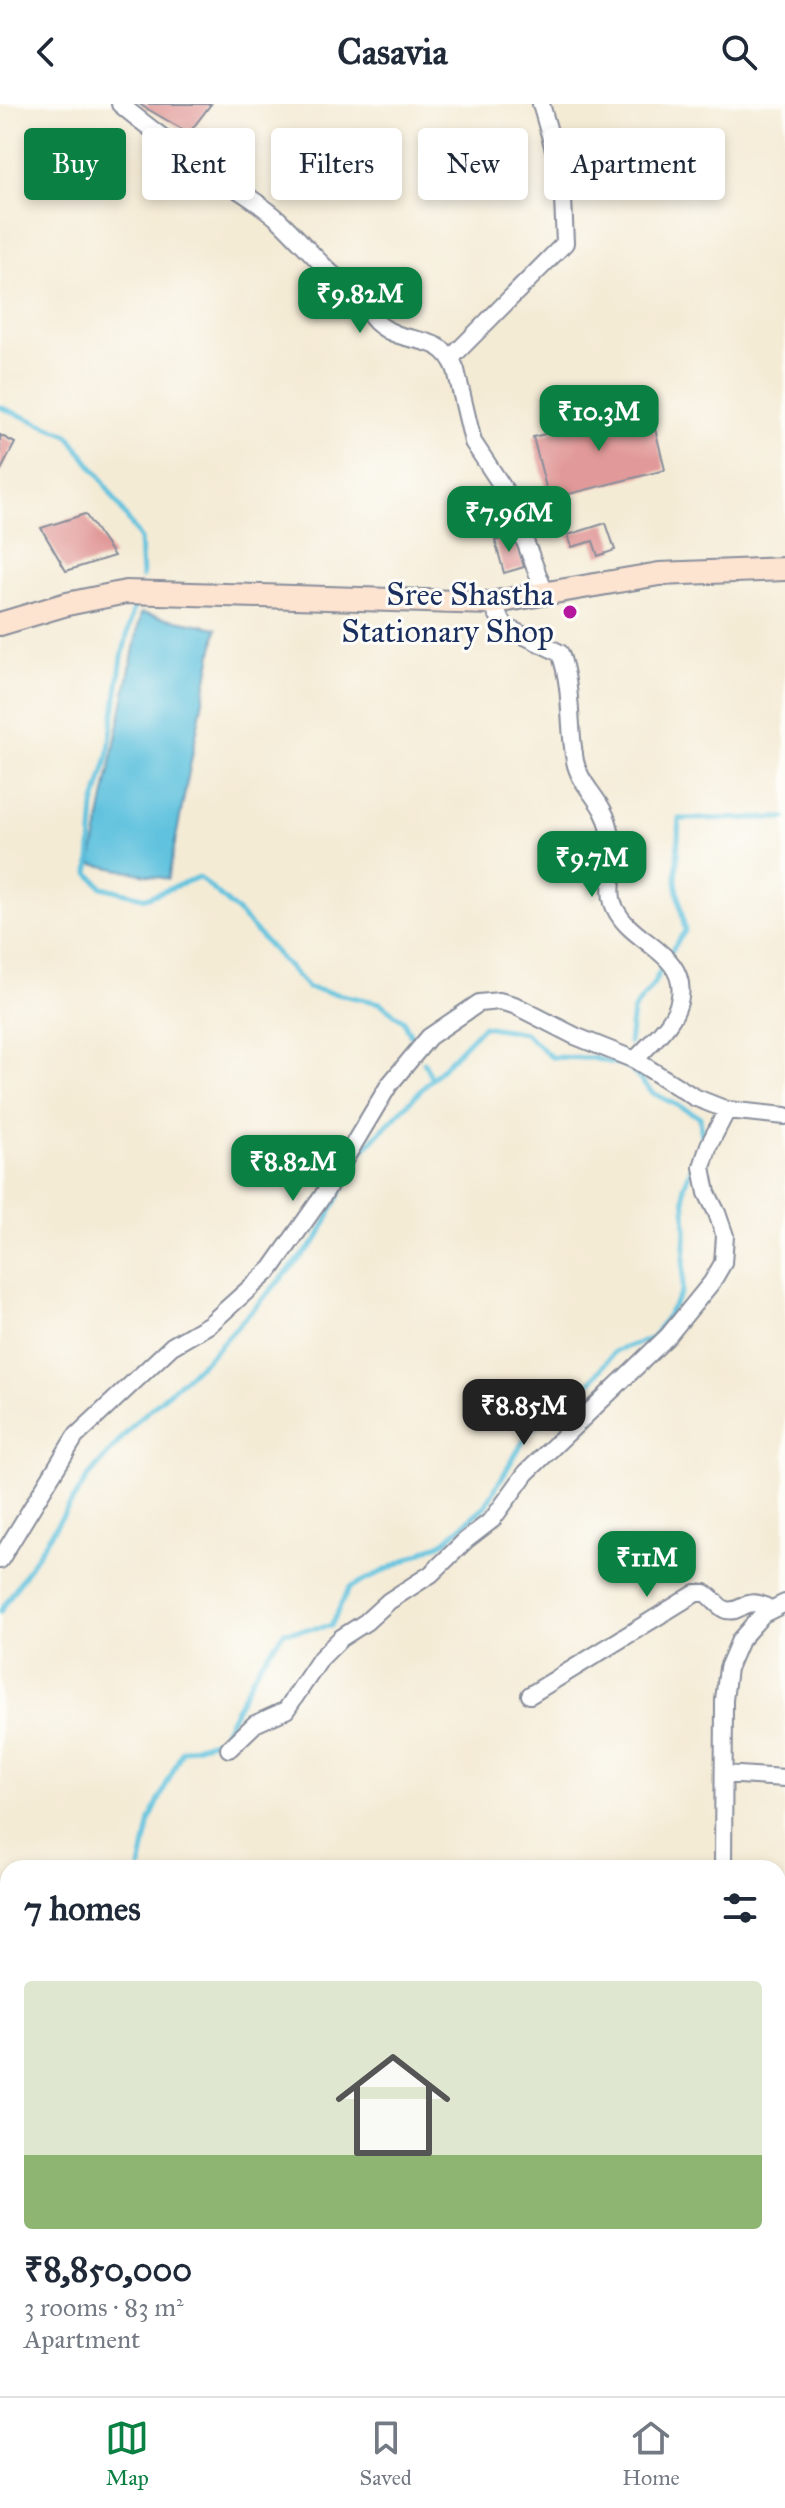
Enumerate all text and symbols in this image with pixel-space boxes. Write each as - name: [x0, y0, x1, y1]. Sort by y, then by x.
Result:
- icon: back: [24, 30, 68, 74]
- text: Casavia: [337, 30, 448, 74]
- icon: search: [717, 30, 761, 74]
- chip: Buy: [24, 128, 126, 200]
- chip: Rent: [142, 128, 255, 200]
- chip: Filters: [271, 128, 402, 200]
- chip: New: [418, 128, 528, 200]
- chip: Apartment: [544, 128, 725, 200]
- pin: ₹9.82M: [295, 267, 425, 335]
- text: ₹9.82M: [316, 277, 404, 309]
- pin: ₹10.3M: [534, 385, 664, 453]
- text: ₹10.3M: [558, 395, 640, 427]
- pin: ₹7.96M: [444, 486, 574, 554]
- text: ₹7.96M: [465, 496, 553, 528]
- place label: Sree Shastha Stationary Shop: [341, 575, 554, 651]
- marker: Sree Shastha Stationary Shop: [561, 603, 579, 621]
- pin: ₹9.7M: [536, 831, 648, 899]
- text: ₹9.7M: [555, 841, 629, 873]
- pin: ₹8.82M: [228, 1135, 358, 1203]
- text: ₹8.82M: [249, 1145, 337, 1177]
- pin: ₹8.85M: [459, 1379, 589, 1447]
- text: ₹8.85M: [481, 1389, 567, 1421]
- pin: ₹11M: [600, 1531, 694, 1599]
- text: ₹11M: [616, 1541, 678, 1573]
- icon: filters: [718, 1886, 762, 1930]
- text: 7 homes: [24, 1888, 141, 1929]
- icon: home: [321, 2033, 465, 2177]
- text: ₹8,850,000: [24, 2249, 192, 2290]
- text: 3 rooms · 83 m²: [24, 2291, 184, 2323]
- text: Apartment: [24, 2323, 140, 2355]
- tab: Map: [105, 2416, 149, 2491]
- tab: Saved: [360, 2416, 412, 2491]
- tab: Home: [622, 2416, 680, 2491]

